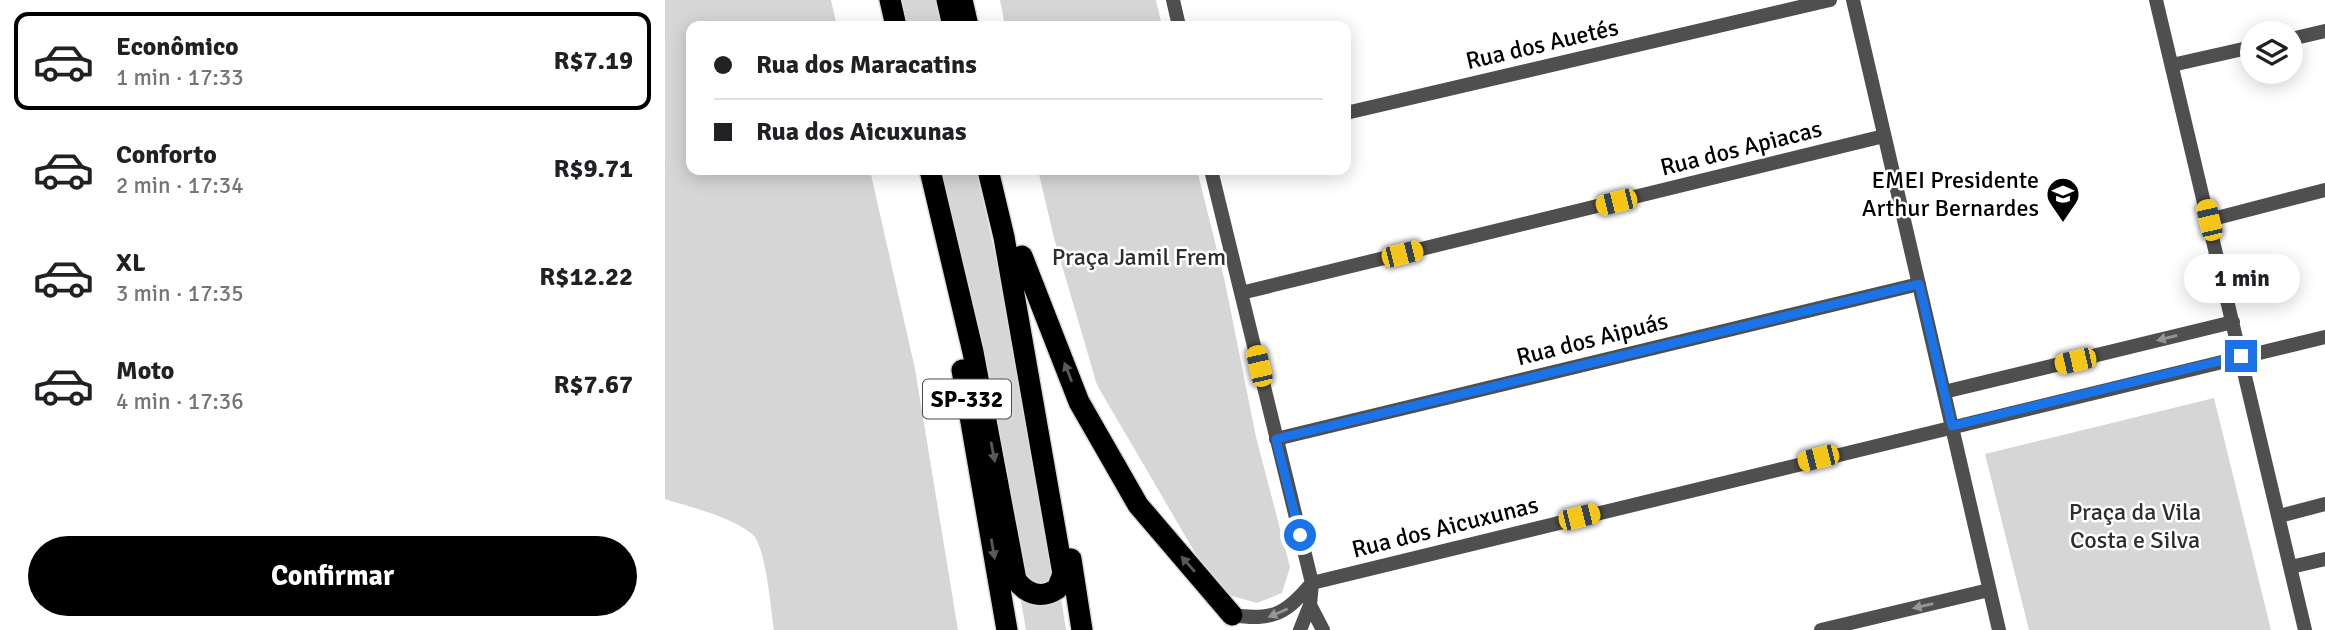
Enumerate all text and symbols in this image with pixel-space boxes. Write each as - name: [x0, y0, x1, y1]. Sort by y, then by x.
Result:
- street label: Rua dos Auetés: [1463, 12, 1621, 76]
- map controls: [2240, 21, 2303, 84]
- button: layers: [2240, 21, 2303, 84]
- icon: car: [32, 30, 95, 93]
- text: Econômico: [116, 31, 239, 63]
- text: R$7.19: [553, 45, 633, 77]
- text: Rua dos Maracatins: [756, 49, 977, 81]
- text: 1 min · 17:33: [116, 63, 244, 92]
- street label: Rua dos Apiacas: [1657, 113, 1825, 183]
- text: Rua dos Aicuxunas: [756, 116, 966, 148]
- icon: car: [32, 138, 95, 201]
- text: Conforto: [116, 139, 217, 171]
- text: R$9.71: [553, 153, 633, 185]
- place label: EMEI Presidente Arthur Bernardes: [1862, 165, 2039, 223]
- text: 2 min · 17:34: [116, 171, 244, 200]
- school or university icon: EMEI Presidente Arthur Bernardes: [2044, 175, 2082, 224]
- car: [1594, 187, 1639, 217]
- car: [2195, 197, 2224, 243]
- car: [1380, 239, 1425, 269]
- park label: Praça Jamil Frem: [1052, 242, 1226, 272]
- icon: car: [32, 246, 95, 309]
- text: XL: [116, 247, 146, 279]
- callout: 1 min: [2183, 254, 2299, 304]
- text: R$12.22: [539, 261, 633, 293]
- text: 1 min: [2214, 264, 2270, 293]
- text: 3 min · 17:35: [116, 279, 244, 308]
- street label: Rua dos Aipuás: [1513, 306, 1671, 372]
- one-way arrow: [2156, 333, 2178, 344]
- route end: [2225, 340, 2257, 372]
- car: [1245, 343, 1274, 389]
- car: [2053, 346, 2098, 376]
- icon: car: [32, 354, 95, 417]
- text: Moto: [116, 355, 174, 387]
- one-way arrow: [1062, 362, 1073, 383]
- text: R$7.67: [553, 369, 633, 401]
- road number: SP-332: [923, 380, 1011, 418]
- text: 4 min · 17:36: [116, 387, 244, 416]
- one-way arrow: [987, 441, 998, 463]
- car: [1796, 443, 1841, 473]
- street label: Rua dos Aicuxunas: [1349, 489, 1541, 565]
- park label: Praça da Vila Costa e Silva: [2069, 497, 2201, 555]
- car: [1557, 502, 1602, 532]
- route start: [1284, 519, 1316, 551]
- button: Confirmar: [28, 536, 637, 616]
- one-way arrow: [988, 538, 999, 560]
- one-way arrow: [1181, 555, 1196, 572]
- one-way arrow: [1911, 601, 1933, 612]
- one-way arrow: [1267, 607, 1288, 618]

